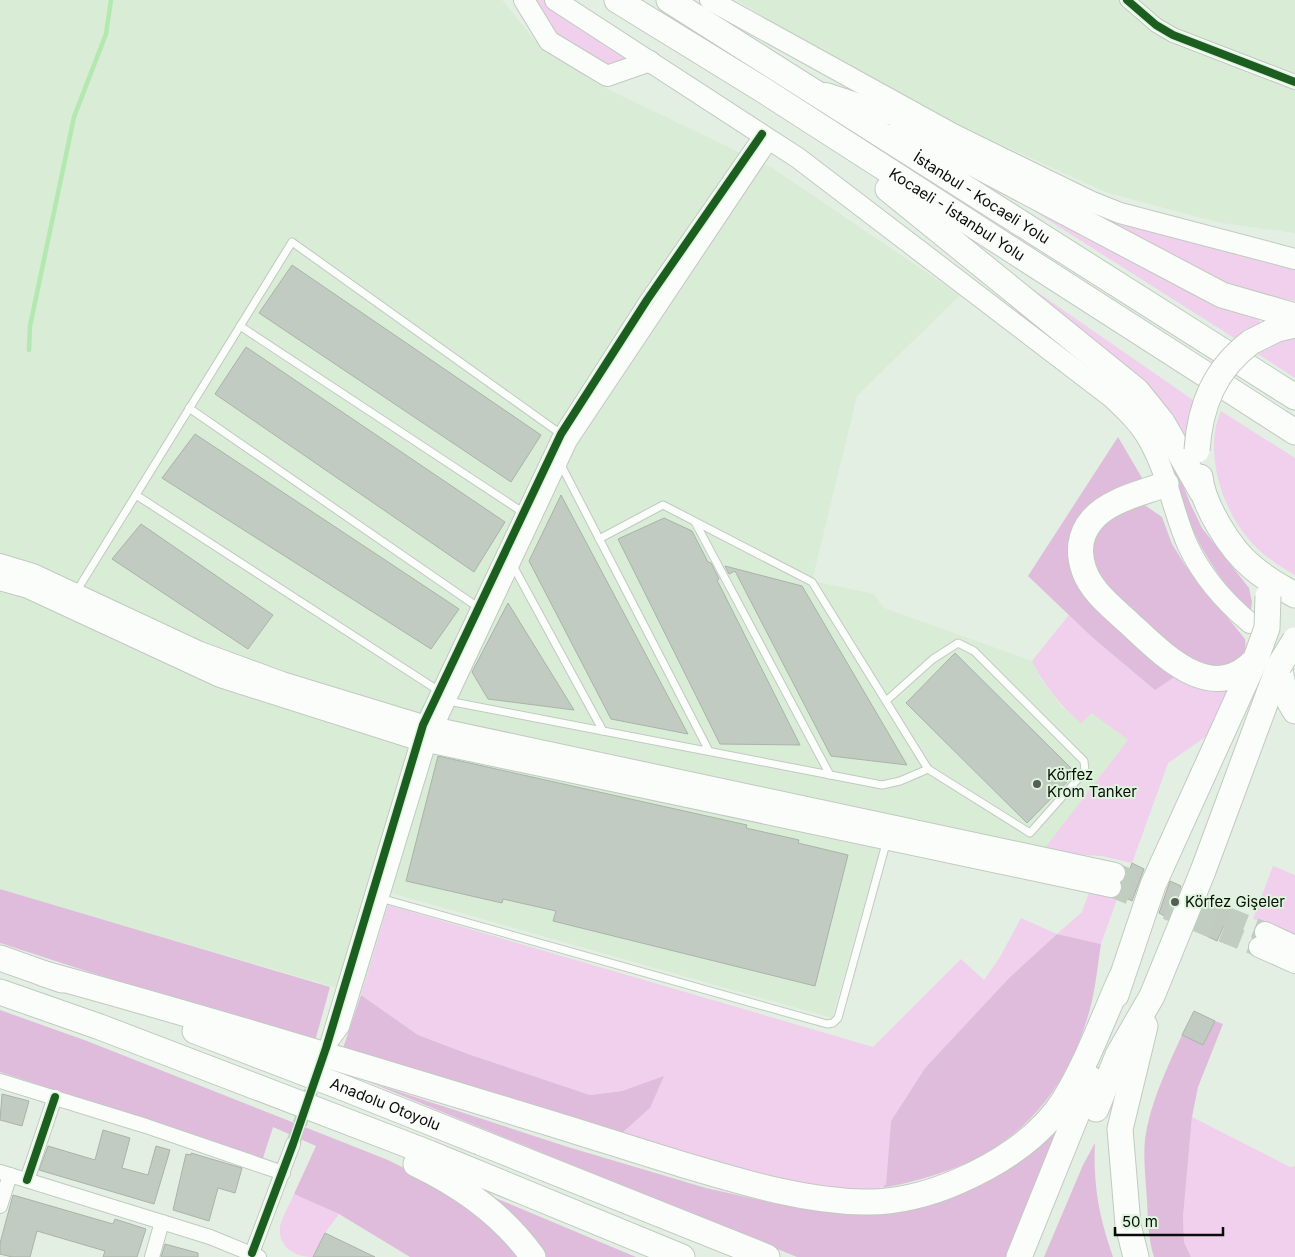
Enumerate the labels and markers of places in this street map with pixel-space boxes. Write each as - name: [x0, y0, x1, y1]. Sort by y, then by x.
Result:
- place label: Körfez Krom Tanker: [1047, 765, 1137, 801]
- marker: Körfez Krom Tanker: [1031, 778, 1043, 790]
- place label: Körfez Gişeler: [1185, 892, 1285, 911]
- marker: Körfez Gişeler: [1169, 896, 1181, 908]

